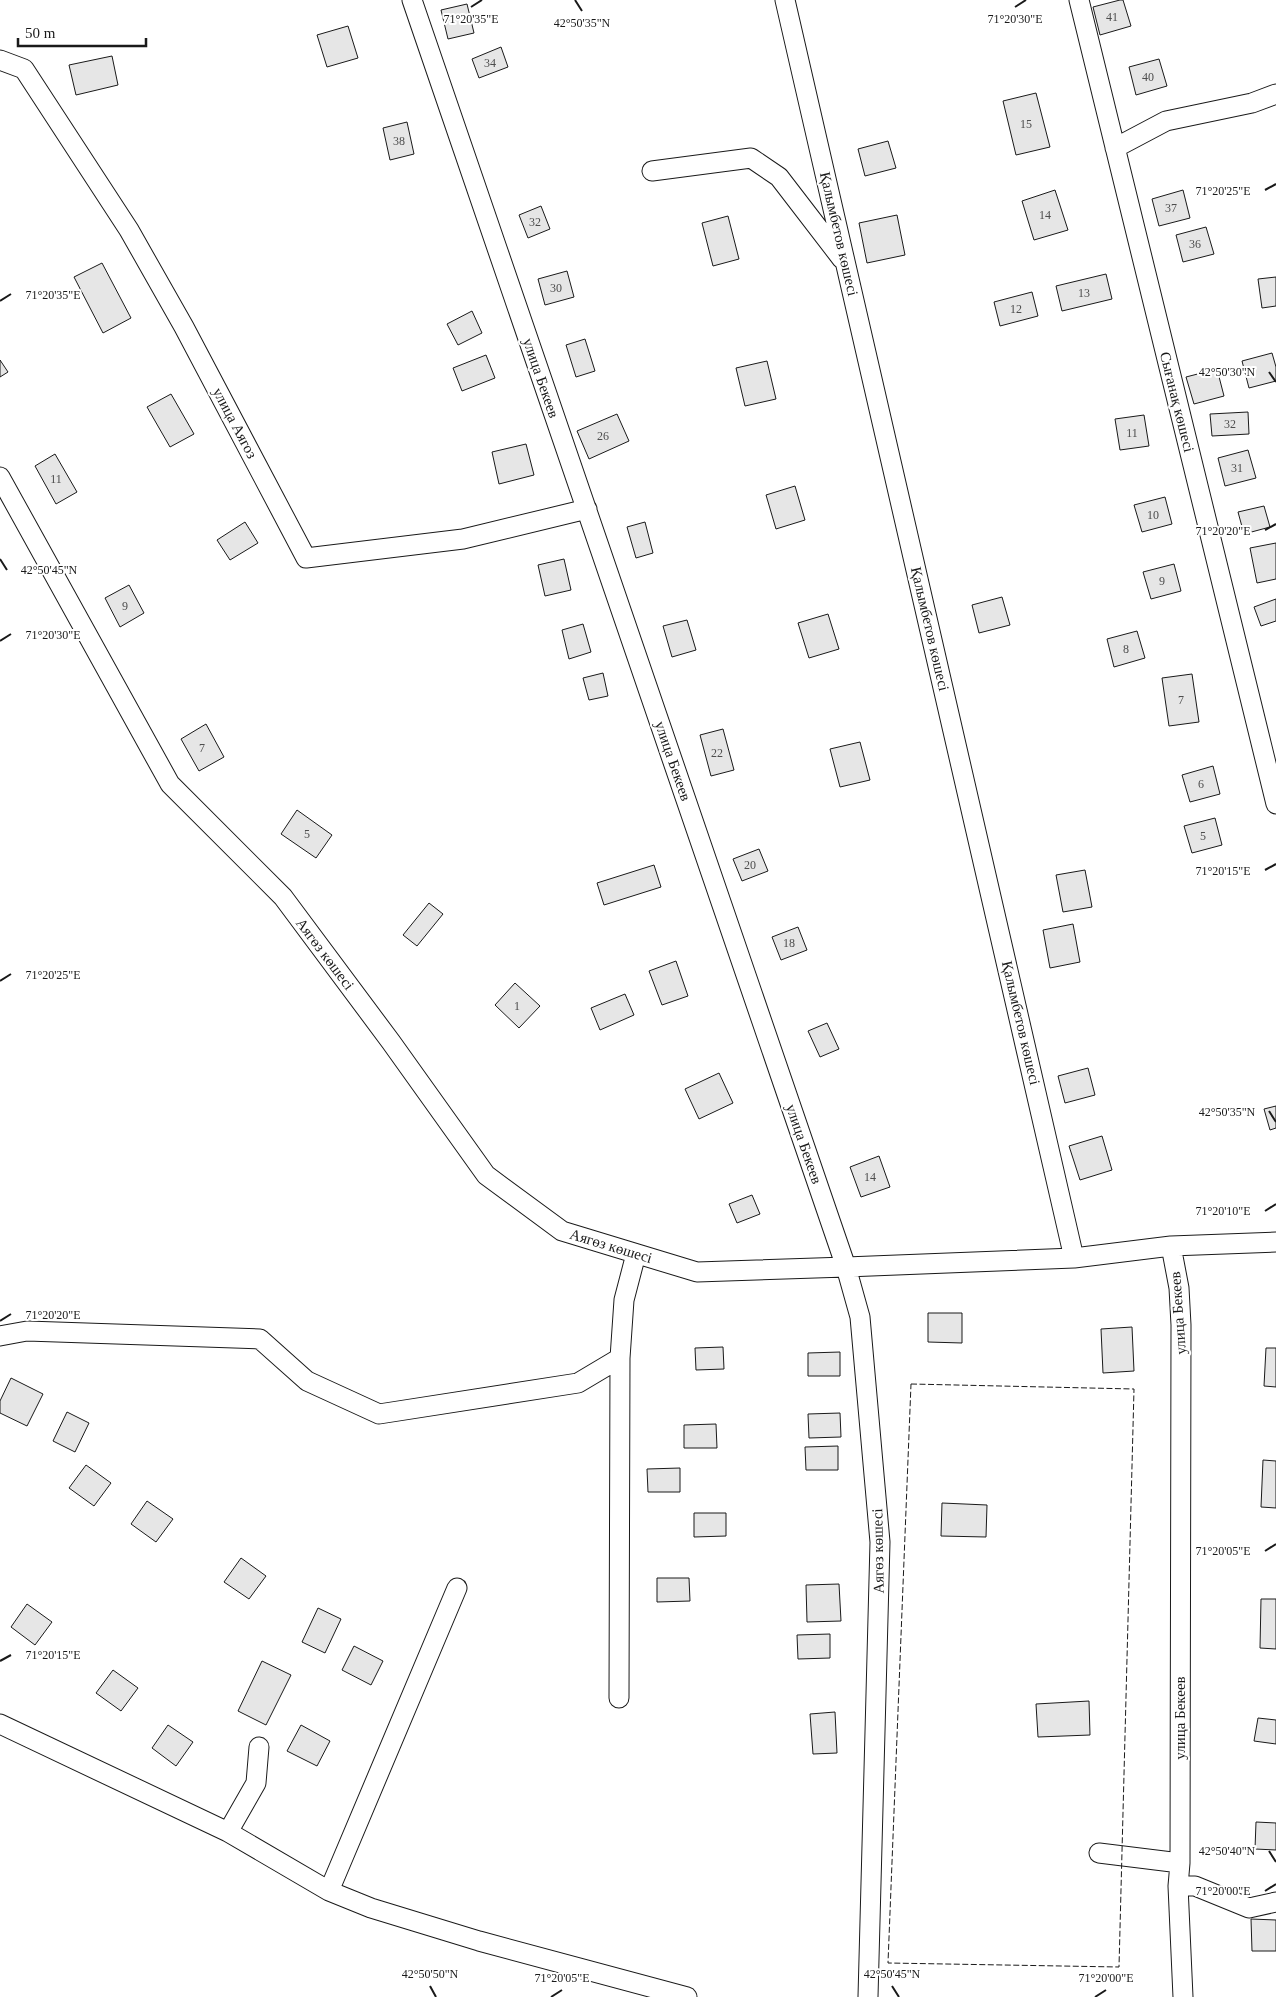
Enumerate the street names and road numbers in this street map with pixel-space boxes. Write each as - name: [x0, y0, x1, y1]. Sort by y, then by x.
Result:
- street label: Қалымбетов көшесі: [817, 170, 861, 298]
- street label: улица Бекеев: [520, 336, 562, 420]
- street label: Сығанақ көшесі: [1157, 350, 1197, 454]
- street label: улица Аягоз: [210, 385, 260, 461]
- street label: Қалымбетов көшесі: [908, 565, 952, 693]
- street label: улица Бекеев: [652, 719, 694, 803]
- street label: Аягөз көшесі: [293, 915, 357, 993]
- street label: Қалымбетов көшесі: [999, 959, 1043, 1087]
- street label: улица Бекеев: [783, 1102, 825, 1186]
- street label: Аягөз көшесі: [568, 1226, 654, 1266]
- street label: улица Бекеев: [1167, 1271, 1189, 1355]
- street label: Аягөз көшесі: [869, 1508, 887, 1594]
- street label: улица Бекеев: [1172, 1676, 1188, 1760]

